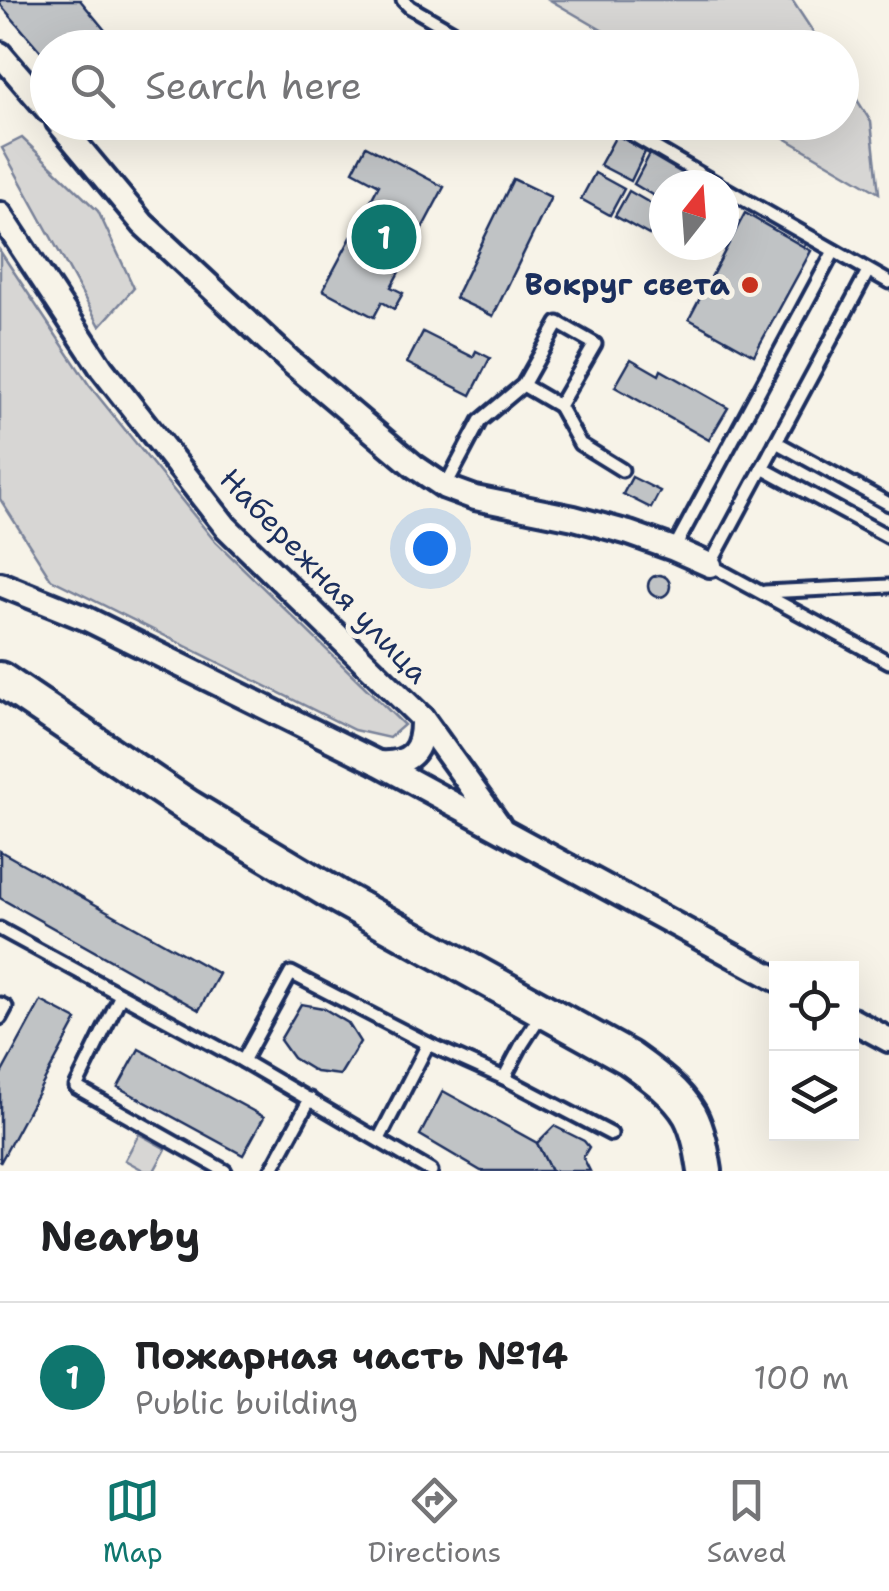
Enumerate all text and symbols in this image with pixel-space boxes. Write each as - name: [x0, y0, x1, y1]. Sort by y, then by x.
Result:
- search box: [30, 30, 859, 140]
- icon: search: [65, 58, 120, 113]
- text: Search here: [145, 60, 362, 111]
- north arrow: [649, 170, 739, 260]
- pin: 1: [352, 200, 416, 274]
- place label: Вокруг света: [524, 264, 731, 305]
- marker: Вокруг света: [739, 274, 761, 296]
- street label: Набережная улица: [211, 459, 438, 693]
- your location: [405, 523, 456, 574]
- map controls: [769, 961, 859, 1141]
- button: locate: [769, 961, 859, 1051]
- button: layers: [769, 1051, 859, 1141]
- text: Nearby: [40, 1208, 200, 1264]
- text: Пожарная часть №14: [135, 1330, 568, 1381]
- text: 1: [65, 1356, 80, 1399]
- text: 100 m: [753, 1356, 849, 1399]
- text: Public building: [135, 1381, 358, 1424]
- tab: Map: [103, 1473, 163, 1571]
- tab: Directions: [368, 1473, 501, 1571]
- tab: Saved: [707, 1473, 786, 1571]

